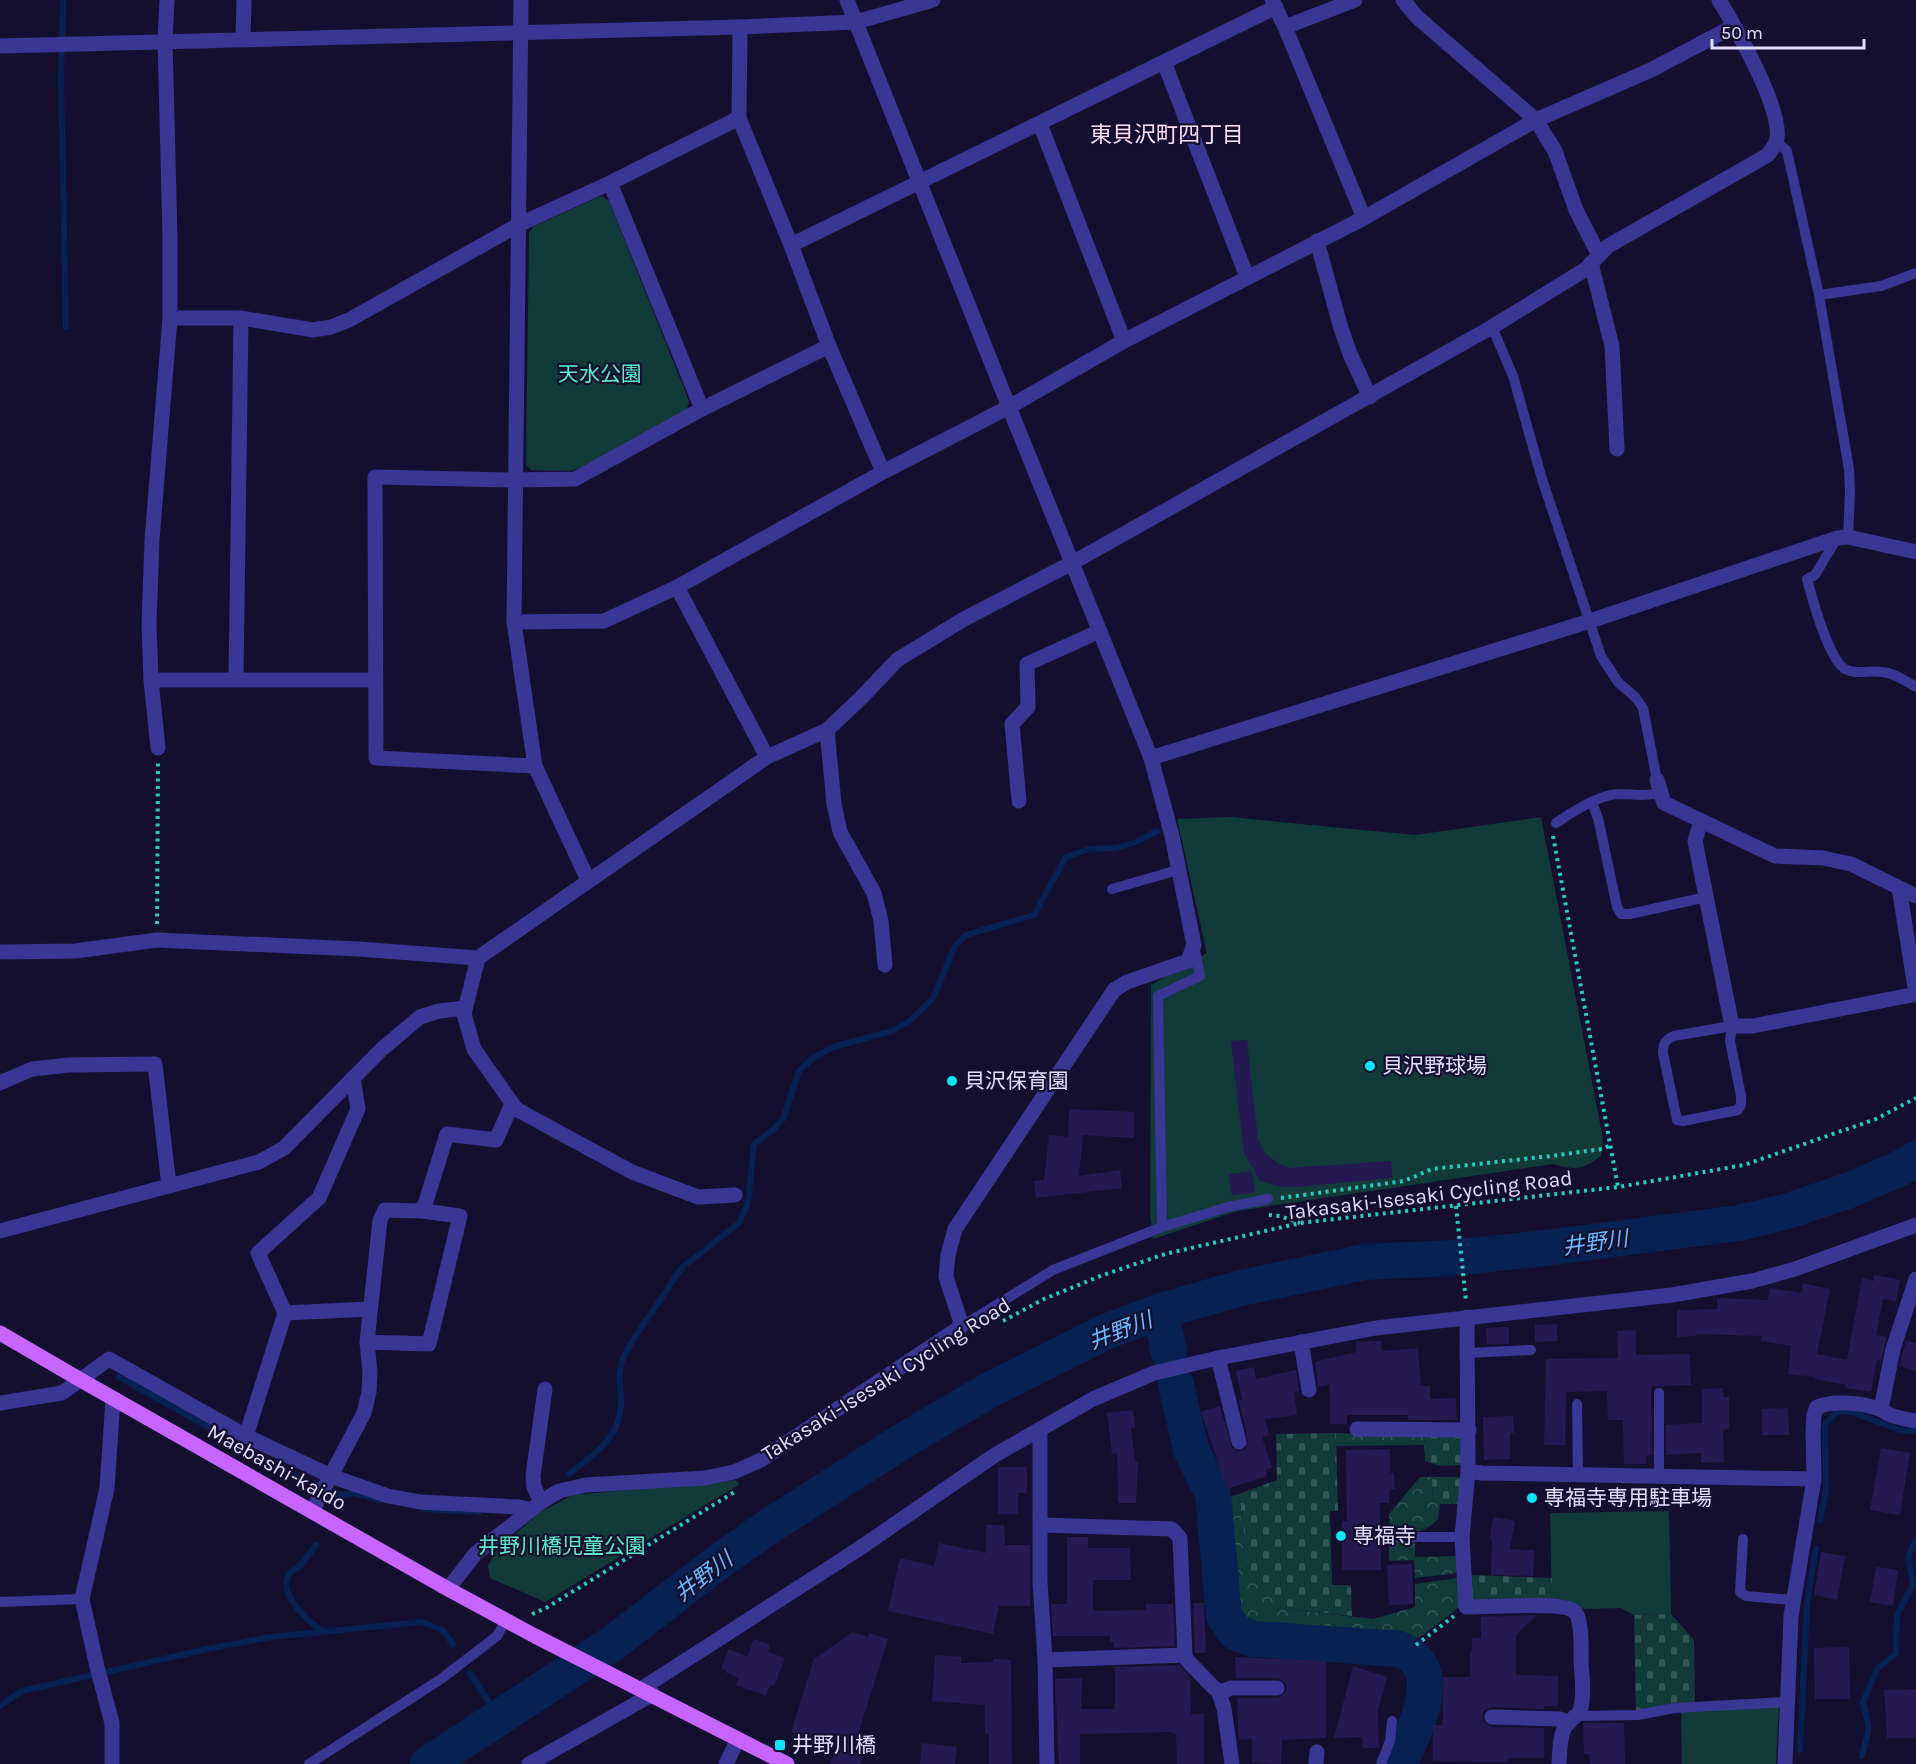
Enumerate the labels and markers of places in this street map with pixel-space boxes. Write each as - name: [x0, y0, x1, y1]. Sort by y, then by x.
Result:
- place label: 貝沢野球場: [1382, 1054, 1487, 1078]
- marker: 貝沢野球場: [1363, 1059, 1377, 1073]
- place label: 貝沢保育園: [964, 1069, 1069, 1093]
- marker: 貝沢保育園: [945, 1074, 959, 1088]
- place label: 専福寺専用駐車場: [1544, 1486, 1712, 1510]
- marker: 専福寺専用駐車場: [1525, 1491, 1539, 1505]
- place label: 専福寺: [1353, 1524, 1416, 1548]
- marker: 専福寺: [1334, 1529, 1348, 1543]
- place label: 井野川橋: [792, 1733, 876, 1757]
- marker: 井野川橋: [773, 1738, 787, 1752]

